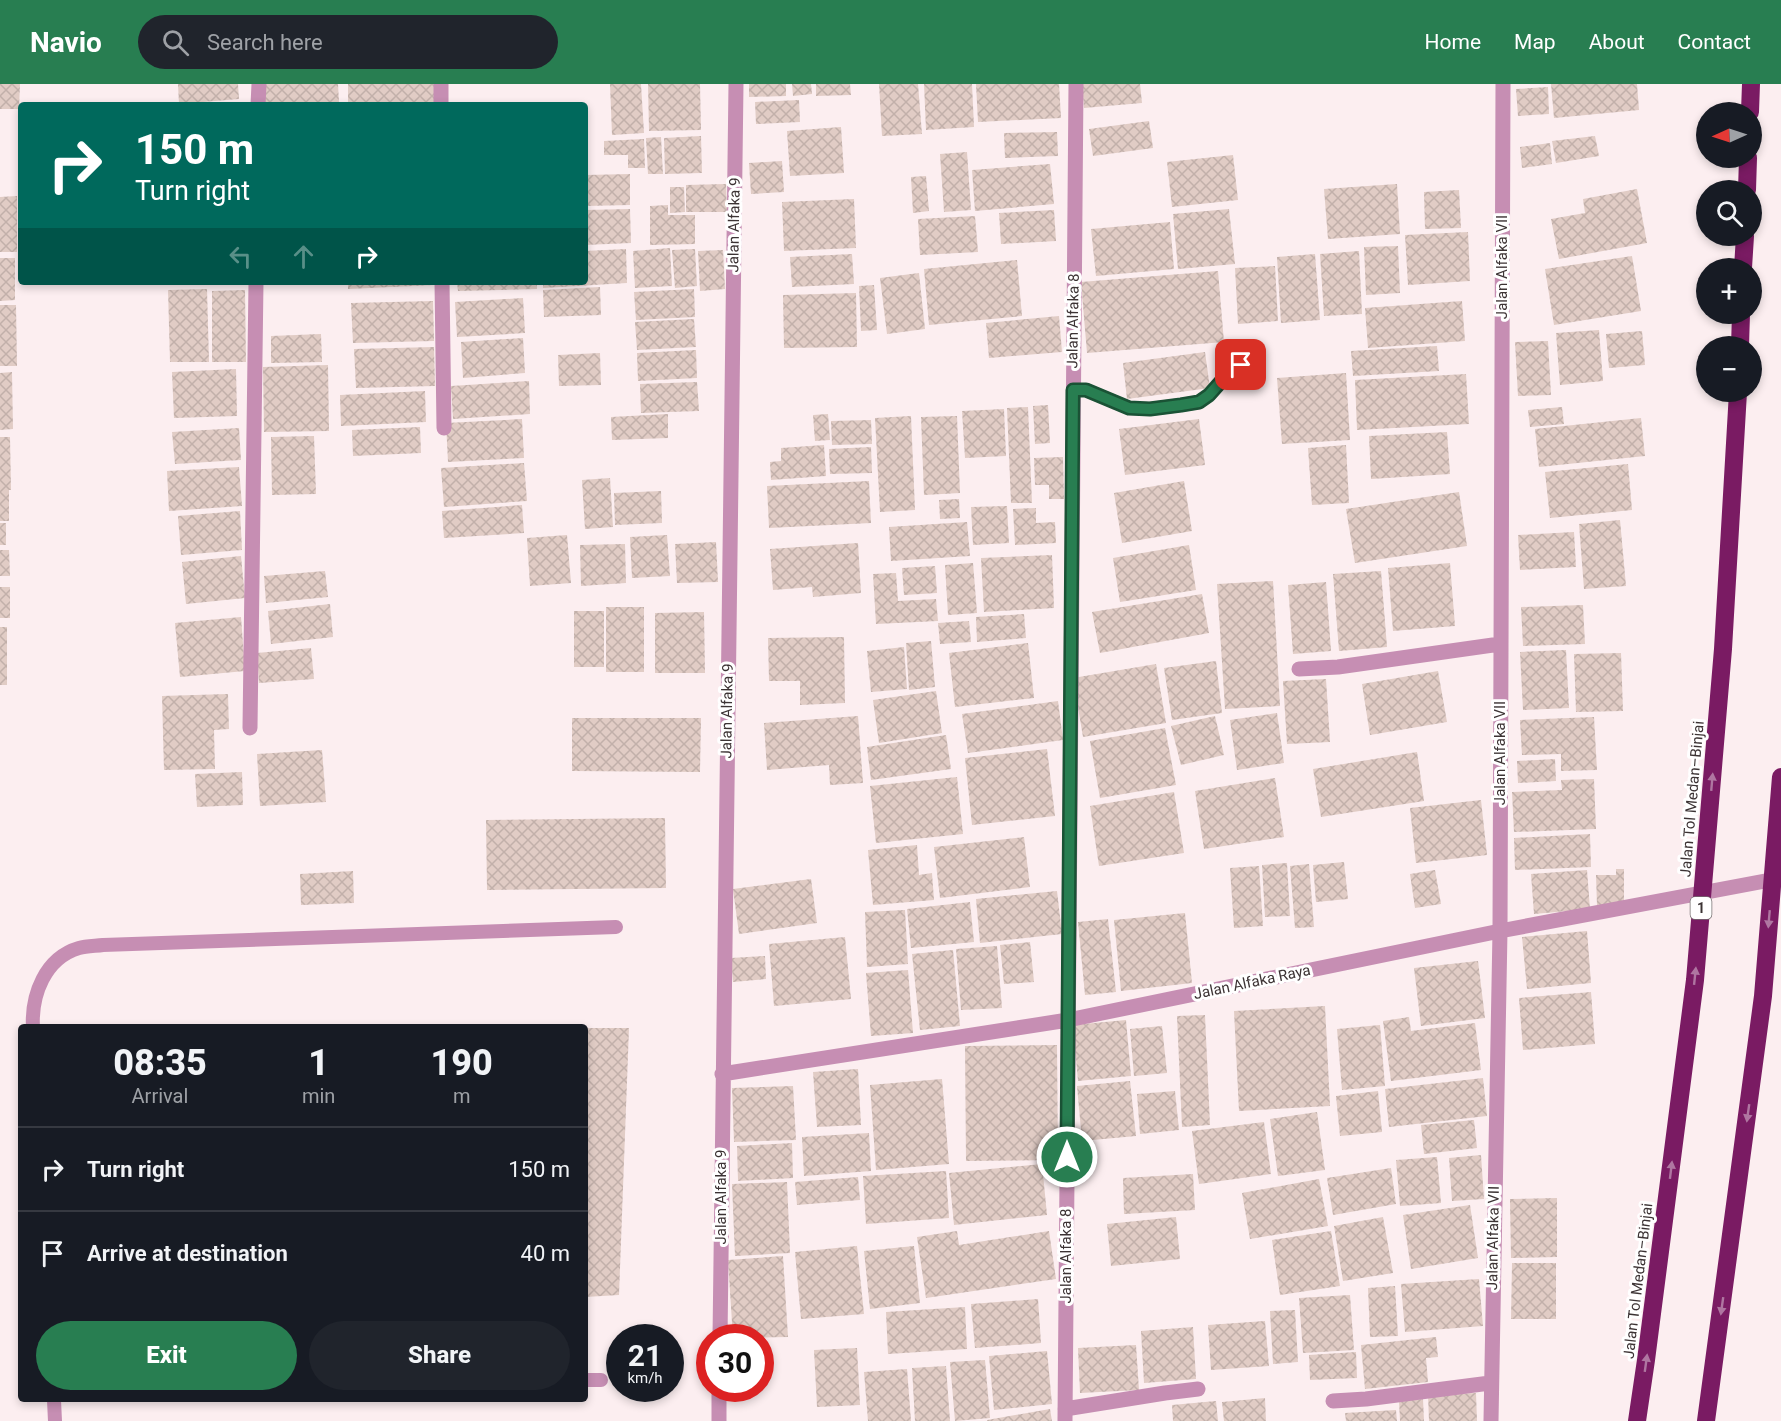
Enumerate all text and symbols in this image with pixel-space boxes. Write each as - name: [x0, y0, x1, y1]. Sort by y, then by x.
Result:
- search box: [138, 15, 558, 69]
- text: Navio: [30, 26, 102, 59]
- icon: search: [159, 26, 192, 59]
- text: Search here: [207, 30, 323, 55]
- text: Home: [1425, 30, 1481, 54]
- text: Map: [1514, 30, 1556, 54]
- text: About: [1589, 30, 1645, 54]
- text: Contact: [1678, 30, 1751, 54]
- north arrow: [1696, 102, 1762, 168]
- map controls: [1696, 102, 1762, 402]
- text: 150 m: [135, 125, 254, 174]
- icon: right: [36, 126, 114, 204]
- text: Turn right: [135, 175, 250, 207]
- street label: Jalan Alfaka 9: [724, 177, 744, 273]
- button: search: [1696, 180, 1762, 246]
- street label: Jalan Alfaka VII: [1493, 215, 1511, 319]
- icon: left: [224, 240, 257, 273]
- icon: ahead: [287, 240, 320, 273]
- icon: right: [350, 240, 383, 273]
- button: +: [1696, 258, 1762, 324]
- street label: Jalan Alfaka 8: [1063, 273, 1083, 369]
- button: −: [1696, 336, 1762, 402]
- pin: [1215, 339, 1266, 390]
- icon: arrive: [1224, 348, 1257, 381]
- street label: Jalan Alfaka 9: [717, 663, 737, 759]
- street label: Jalan Alfaka VII: [1491, 701, 1509, 805]
- street label: Jalan Tol Medan–Binjai: [1676, 720, 1708, 878]
- one-way arrow: [1707, 773, 1717, 792]
- road number: 1: [1690, 897, 1712, 919]
- one-way arrow: [1765, 910, 1774, 929]
- street label: Jalan Alfaka Raya: [1192, 961, 1312, 1003]
- one-way arrow: [1690, 967, 1700, 986]
- text: 08:35: [113, 1042, 207, 1084]
- text: 1: [308, 1042, 329, 1084]
- text: 190: [431, 1042, 493, 1084]
- text: Arrival: [132, 1084, 188, 1108]
- text: min: [302, 1084, 335, 1108]
- text: m: [453, 1084, 470, 1108]
- one-way arrow: [1743, 1103, 1752, 1122]
- position arrow: [1035, 1125, 1099, 1189]
- street label: Jalan Alfaka 9: [712, 1150, 730, 1244]
- icon: right: [36, 1153, 69, 1186]
- text: Turn right: [87, 1157, 184, 1182]
- text: 150 m: [508, 1157, 570, 1182]
- one-way arrow: [1666, 1160, 1675, 1179]
- street label: Jalan Alfaka VII: [1483, 1186, 1503, 1290]
- street label: Jalan Tol Medan–Binjai: [1620, 1202, 1656, 1360]
- street label: Jalan Alfaka 8: [1057, 1209, 1075, 1303]
- icon: arrive: [36, 1237, 69, 1270]
- text: Arrive at destination: [87, 1241, 288, 1266]
- text: 40 m: [521, 1241, 570, 1266]
- one-way arrow: [1717, 1297, 1726, 1316]
- button: Exit: [36, 1321, 297, 1390]
- button: Share: [309, 1321, 570, 1390]
- speed limit sign: 30: [696, 1324, 774, 1402]
- text: 21: [628, 1338, 662, 1373]
- one-way arrow: [1641, 1354, 1650, 1373]
- text: km/h: [627, 1369, 663, 1387]

